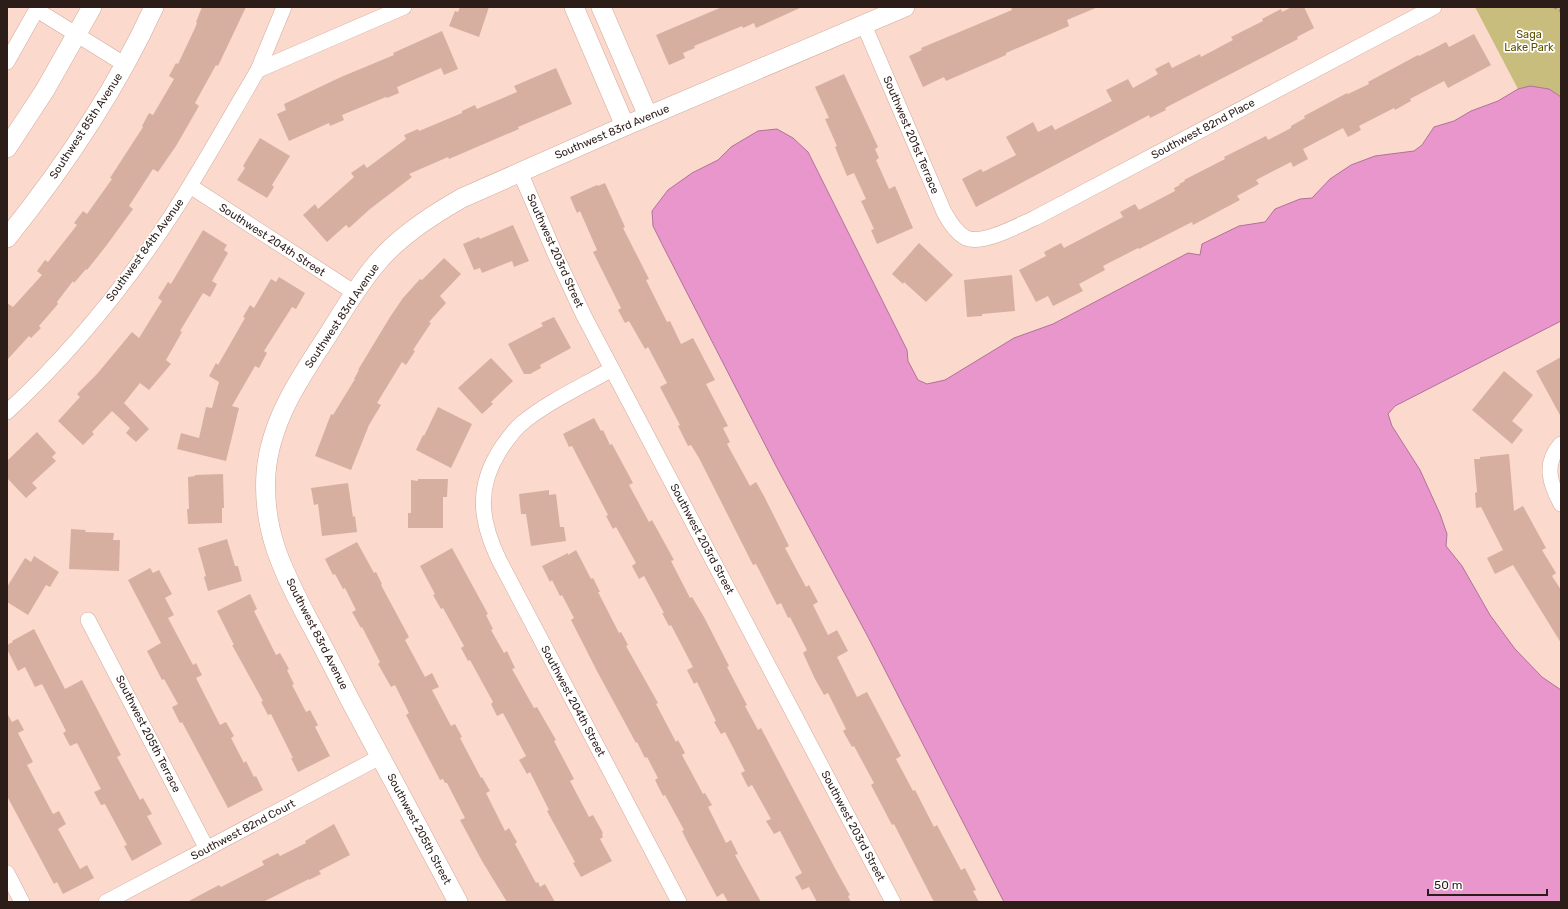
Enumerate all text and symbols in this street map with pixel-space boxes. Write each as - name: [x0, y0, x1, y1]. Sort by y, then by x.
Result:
- park label: Saga Lake Park: [1504, 28, 1554, 54]
- street label: Southwest 85th Avenue: [47, 71, 125, 181]
- street label: Southwest 201st Terrace: [880, 74, 942, 196]
- street label: Southwest 82nd Place: [1149, 96, 1257, 162]
- street label: Southwest 83rd Avenue: [553, 102, 671, 162]
- street label: Southwest 203rd Street: [524, 192, 586, 311]
- street label: Southwest 84th Avenue: [103, 196, 187, 304]
- street label: Southwest 204th Street: [217, 201, 328, 280]
- street label: Southwest 83rd Avenue: [302, 261, 382, 371]
- street label: Southwest 203rd Street: [667, 482, 737, 597]
- street label: Southwest 83rd Avenue: [283, 576, 351, 692]
- street label: Southwest 204th Street: [538, 643, 608, 759]
- street label: Southwest 205th Terrace: [113, 673, 183, 795]
- street label: Southwest 203rd Street: [818, 769, 888, 884]
- street label: Southwest 205th Street: [384, 771, 454, 887]
- street label: Southwest 82nd Court: [189, 797, 298, 863]
- scale bar: [1428, 871, 1547, 897]
- text: 50 m: [1434, 878, 1462, 892]

